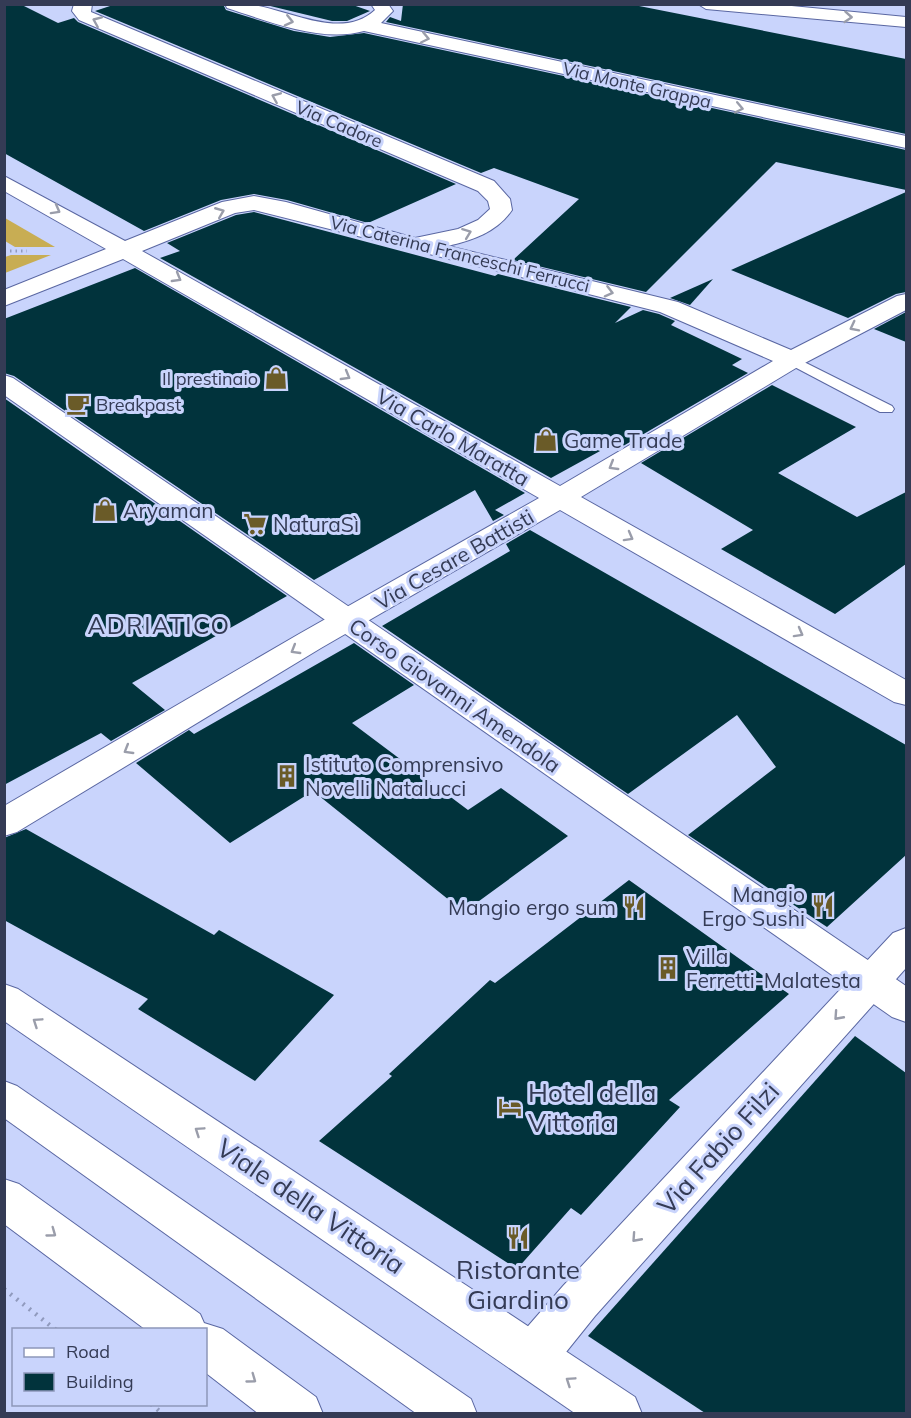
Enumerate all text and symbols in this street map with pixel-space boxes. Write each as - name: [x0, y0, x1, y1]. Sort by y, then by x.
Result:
- one-way arrow: [843, 10, 852, 23]
- one-way arrow: [284, 13, 294, 26]
- one-way arrow: [92, 16, 103, 28]
- one-way arrow: [420, 31, 430, 44]
- street label: Via Monte Grappa: [560, 57, 714, 113]
- one-way arrow: [272, 92, 283, 104]
- street label: Via Cadore: [292, 95, 386, 153]
- one-way arrow: [733, 100, 743, 113]
- one-way arrow: [50, 203, 60, 214]
- one-way arrow: [213, 207, 224, 219]
- street label: Via Caterina Franceschi Ferrucci: [328, 211, 592, 297]
- one-way arrow: [460, 228, 471, 240]
- one-way arrow: [171, 271, 181, 283]
- one-way arrow: [604, 285, 614, 298]
- one-way arrow: [850, 320, 861, 332]
- shop icon: Il prestinaio: [263, 365, 289, 391]
- place label: Il prestinaio: [162, 367, 258, 390]
- one-way arrow: [340, 368, 350, 380]
- street label: Via Carlo Maratta: [372, 383, 534, 491]
- cafe icon: Breakpast: [65, 391, 91, 417]
- place label: Breakpast: [96, 393, 181, 416]
- shop icon: Game Trade: [533, 427, 559, 453]
- place label: Game Trade: [564, 427, 683, 453]
- one-way arrow: [609, 459, 619, 471]
- shop icon: Aryaman: [92, 497, 118, 523]
- place label: Aryaman: [123, 497, 214, 523]
- street label: Via Cesare Battisti: [370, 503, 538, 615]
- supermarket icon: NaturaSì: [242, 511, 268, 537]
- place label: NaturaSì: [273, 511, 359, 537]
- one-way arrow: [623, 530, 633, 542]
- district label: ADRIATICO: [88, 610, 230, 640]
- street label: Corso Giovanni Amendola: [344, 612, 566, 778]
- one-way arrow: [792, 626, 803, 637]
- one-way arrow: [291, 642, 301, 654]
- one-way arrow: [124, 742, 134, 754]
- place label: Istituto Comprensivo Novelli Natalucci: [305, 751, 504, 801]
- building icon: Istituto Comprensivo Novelli Natalucci: [274, 763, 300, 789]
- place label: Mangio Ergo Sushi: [702, 881, 805, 931]
- restaurant icon: Mangio Ergo Sushi: [810, 893, 836, 919]
- place label: Mangio ergo sum: [448, 894, 616, 920]
- restaurant icon: Mangio ergo sum: [621, 894, 647, 920]
- place label: Villa Ferretti-Malatesta: [686, 943, 861, 993]
- building icon: Villa Ferretti-Malatesta: [655, 955, 681, 981]
- one-way arrow: [834, 1009, 845, 1020]
- one-way arrow: [33, 1018, 44, 1029]
- street label: Via Fabio Filzi: [650, 1075, 786, 1221]
- place label: Hotel della Vittoria: [528, 1076, 656, 1139]
- hotel icon: Hotel della Vittoria: [497, 1094, 523, 1120]
- one-way arrow: [195, 1127, 206, 1138]
- street label: Viale della Vittoria: [211, 1131, 411, 1281]
- restaurant icon: Ristorante Giardino: [505, 1225, 531, 1251]
- one-way arrow: [45, 1226, 56, 1237]
- one-way arrow: [632, 1231, 643, 1242]
- place label: Ristorante Giardino: [456, 1253, 580, 1316]
- legend: [12, 1328, 207, 1406]
- text: Road: [66, 1340, 110, 1363]
- text: Building: [66, 1370, 134, 1393]
- one-way arrow: [246, 1372, 257, 1383]
- one-way arrow: [565, 1377, 576, 1388]

